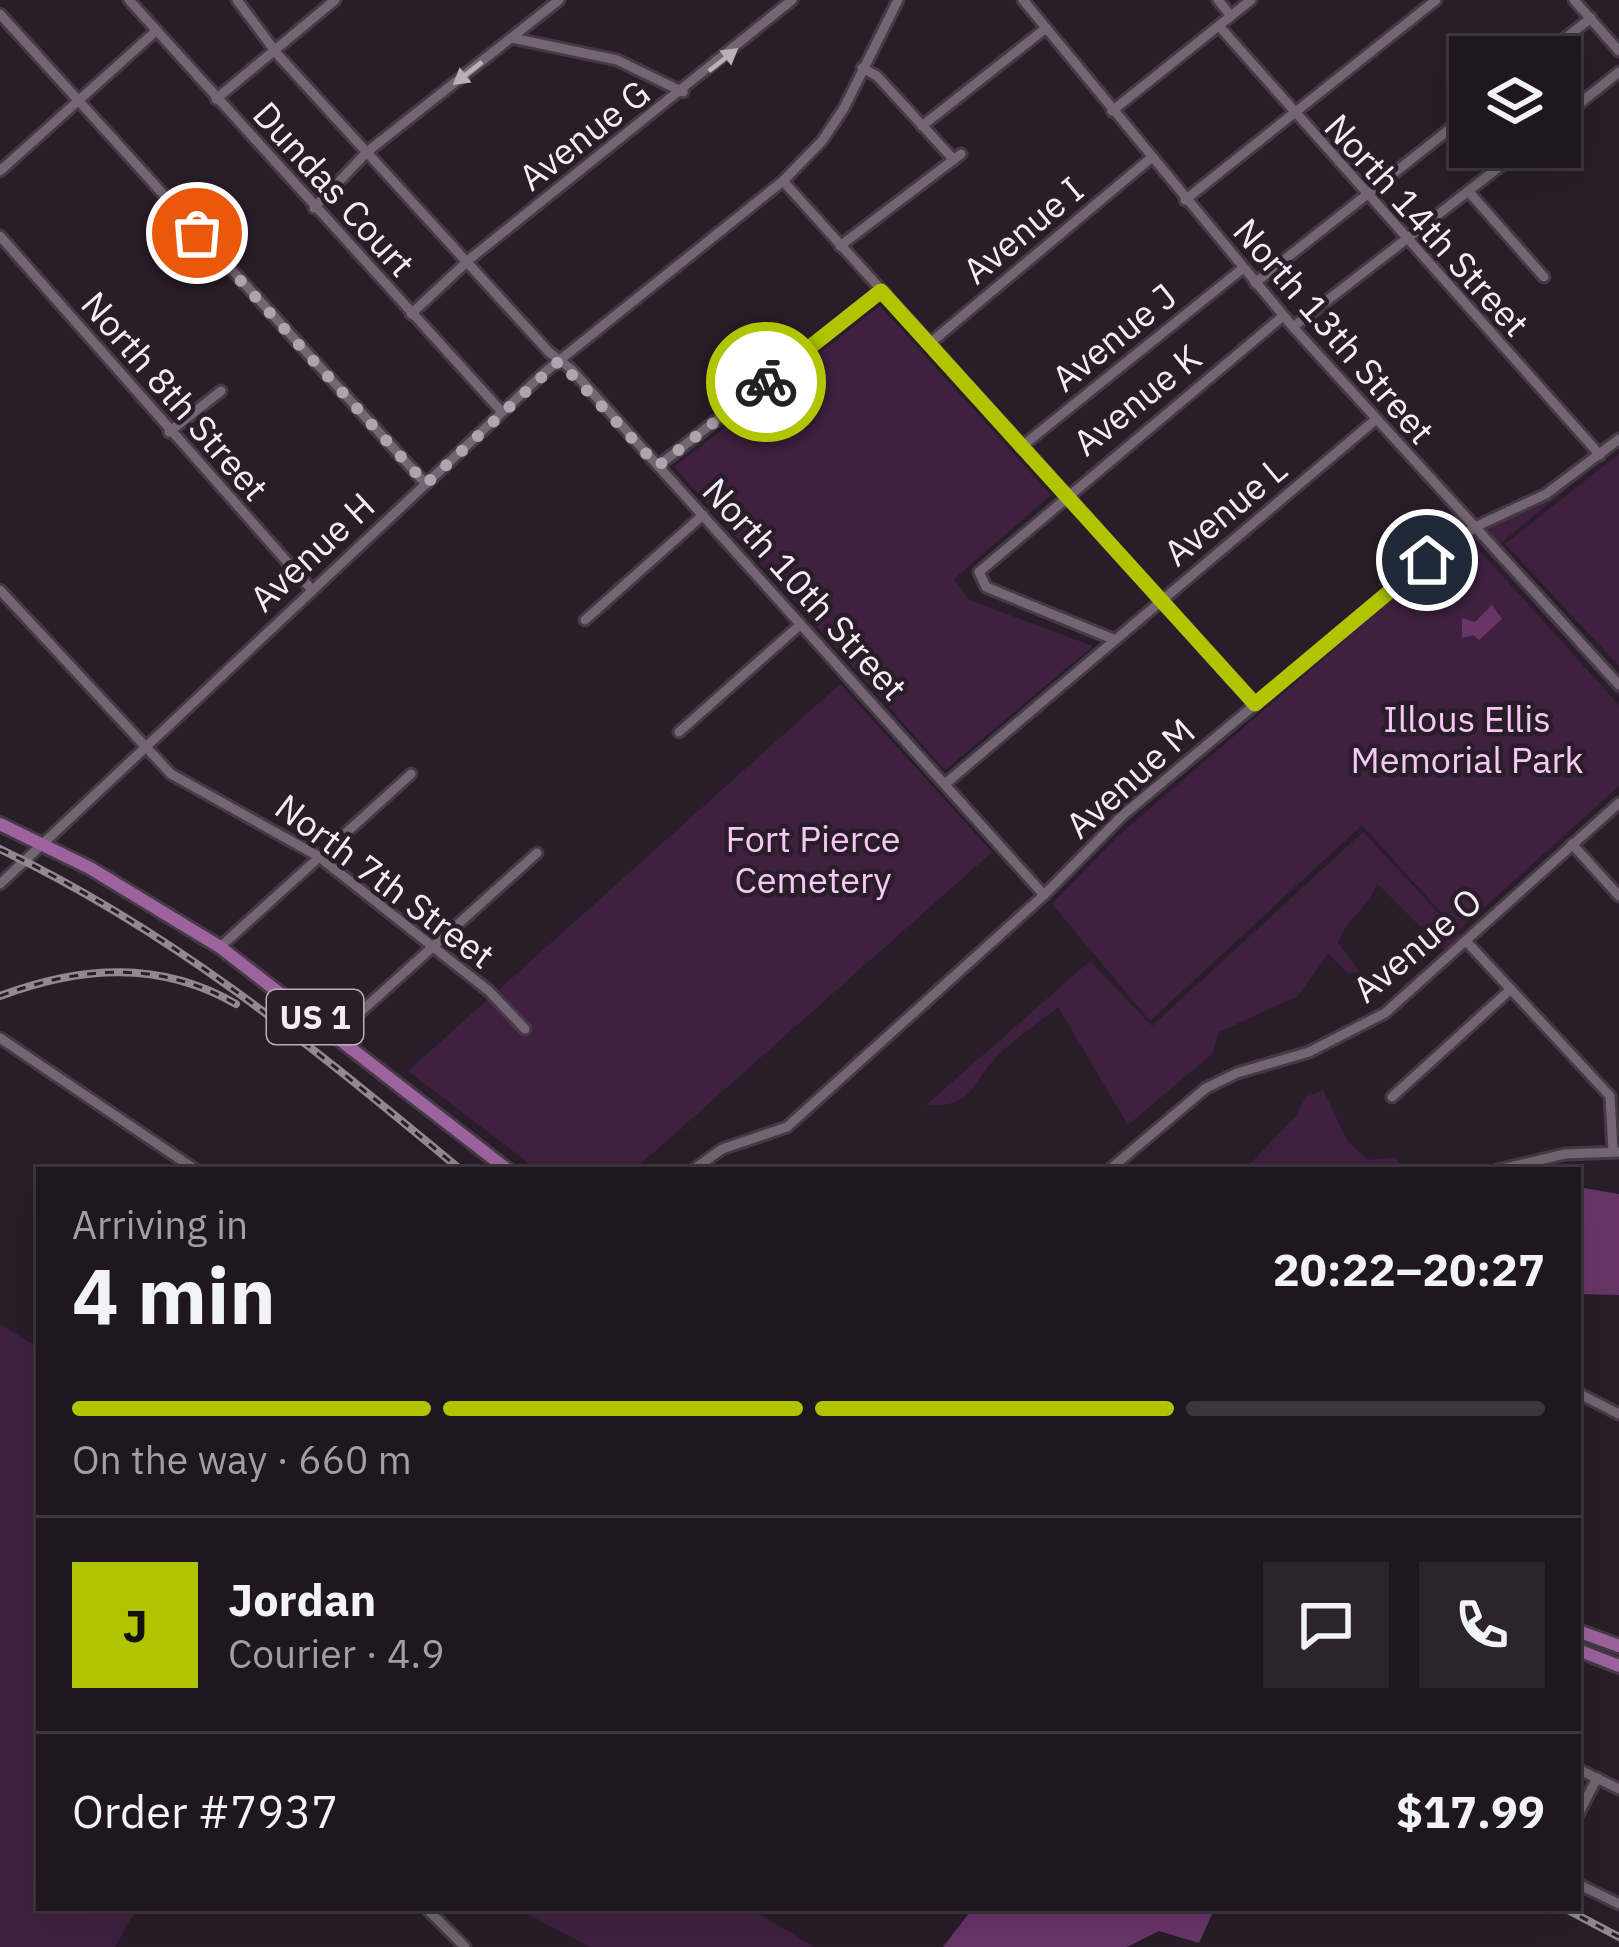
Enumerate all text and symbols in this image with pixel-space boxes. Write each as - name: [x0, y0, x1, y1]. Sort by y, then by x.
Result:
- map controls: [1449, 36, 1581, 168]
- button: layers: [1449, 36, 1581, 168]
- one-way arrow: [707, 48, 738, 73]
- one-way arrow: [452, 60, 483, 85]
- street label: Avenue G: [509, 69, 659, 200]
- street label: Dundas Court: [243, 91, 425, 286]
- street label: North 14th Street: [1315, 103, 1540, 346]
- street label: Avenue I: [953, 166, 1093, 294]
- pin: [146, 182, 248, 284]
- icon: bag: [164, 200, 230, 266]
- street label: North 13th Street: [1223, 208, 1445, 453]
- street label: Avenue J: [1042, 272, 1186, 401]
- street label: North 8th Street: [72, 281, 279, 510]
- courier: [706, 322, 826, 442]
- street label: Avenue K: [1063, 334, 1210, 466]
- icon: bike: [733, 349, 799, 415]
- street label: Avenue L: [1153, 445, 1296, 576]
- street label: North 10th Street: [693, 467, 918, 710]
- street label: Avenue H: [239, 482, 384, 621]
- pin: [1376, 509, 1478, 611]
- icon: home: [1394, 527, 1460, 593]
- park label: Illous Ellis Memorial Park: [1350, 695, 1584, 783]
- street label: Avenue M: [1055, 707, 1204, 848]
- street label: North 7th Street: [266, 783, 504, 978]
- park label: Fort Pierce Cemetery: [725, 815, 901, 903]
- street label: Avenue O: [1343, 877, 1491, 1012]
- road number: US 1: [267, 990, 363, 1044]
- text: Arriving in: [72, 1199, 248, 1250]
- text: 20:22–20:27: [1273, 1240, 1545, 1298]
- text: 4 min: [72, 1244, 276, 1345]
- text: On the way · 660 m: [72, 1434, 412, 1485]
- button: chat: [1263, 1562, 1389, 1688]
- button: phone: [1419, 1562, 1545, 1688]
- text: Jordan: [228, 1570, 376, 1628]
- text: J: [122, 1596, 148, 1654]
- text: Courier · 4.9: [228, 1628, 445, 1679]
- text: Order #7937: [72, 1782, 338, 1840]
- text: $17.99: [1396, 1782, 1545, 1840]

